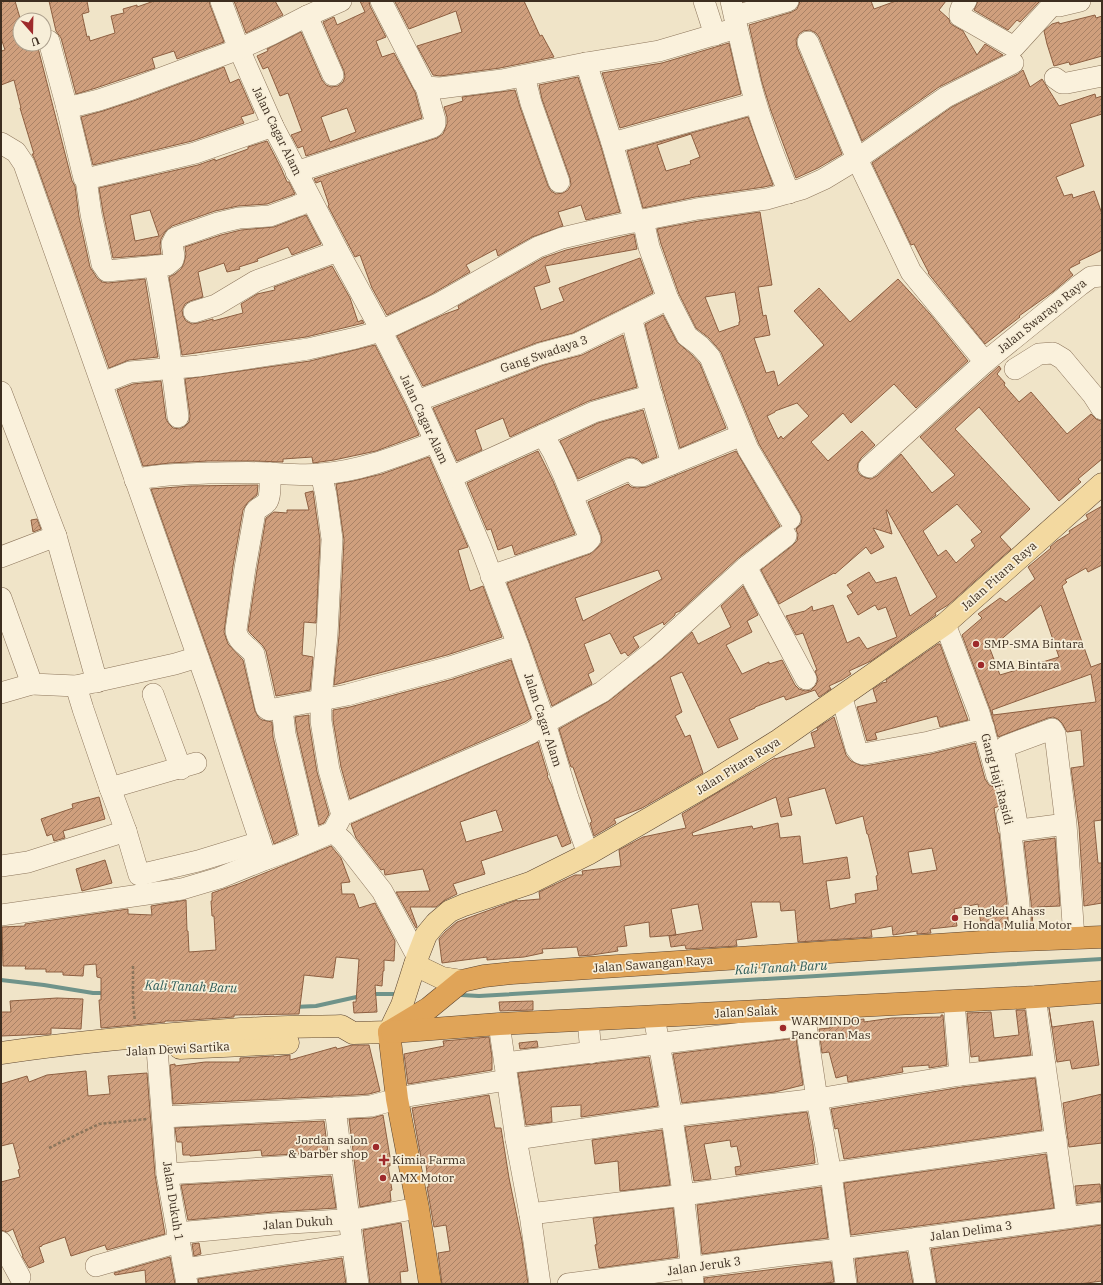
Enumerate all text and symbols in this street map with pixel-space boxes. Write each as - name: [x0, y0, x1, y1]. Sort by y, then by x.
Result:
- north arrow: [12, 12, 52, 52]
- text: U: [29, 33, 42, 50]
- street label: Jalan Cagar Alam: [249, 84, 306, 178]
- street label: Jalan Swaraya Raya: [994, 275, 1090, 356]
- street label: Gang Swadaya 3: [498, 332, 590, 376]
- street label: Jalan Cagar Alam: [397, 371, 452, 467]
- street label: Jalan Pitara Raya: [958, 537, 1040, 614]
- place label: SMP-SMA Bintara: [984, 636, 1085, 651]
- marker: SMP-SMA Bintara: [971, 639, 981, 649]
- place label: SMA Bintara: [989, 657, 1060, 672]
- marker: SMA Bintara: [976, 660, 986, 670]
- street label: Jalan Cagar Alam: [521, 671, 566, 769]
- street label: Gang Haji Rasidi: [978, 732, 1017, 826]
- street label: Jalan Pitara Raya: [693, 733, 783, 798]
- place label: Bengkel Ahass Honda Mulia Motor: [963, 903, 1072, 932]
- marker: Bengkel Ahass Honda Mulia Motor: [950, 913, 960, 923]
- street label: Jalan Sawangan Raya: [592, 952, 714, 975]
- water label: Kali Tanah Baru: [733, 957, 828, 978]
- water label: Kali Tanah Baru: [143, 976, 238, 997]
- street label: Jalan Salak: [714, 1002, 778, 1021]
- place label: WARMINDO Pancoran Mas: [791, 1013, 871, 1042]
- marker: WARMINDO Pancoran Mas: [778, 1023, 788, 1033]
- street label: Jalan Dewi Sartika: [126, 1038, 231, 1059]
- place label: Jordan salon & barber shop: [288, 1132, 368, 1161]
- marker: Jordan salon & barber shop: [371, 1142, 381, 1152]
- place label: Kimia Farma: [392, 1152, 466, 1167]
- marker: Kimia Farma: [379, 1155, 389, 1165]
- street label: Jalan Dukuh 1: [160, 1160, 187, 1242]
- place label: AMX Motor: [391, 1170, 455, 1185]
- marker: AMX Motor: [378, 1173, 388, 1183]
- street label: Jalan Dukuh: [262, 1213, 334, 1232]
- street label: Jalan Delima 3: [929, 1217, 1013, 1244]
- street label: Jalan Jeruk 3: [666, 1253, 742, 1278]

